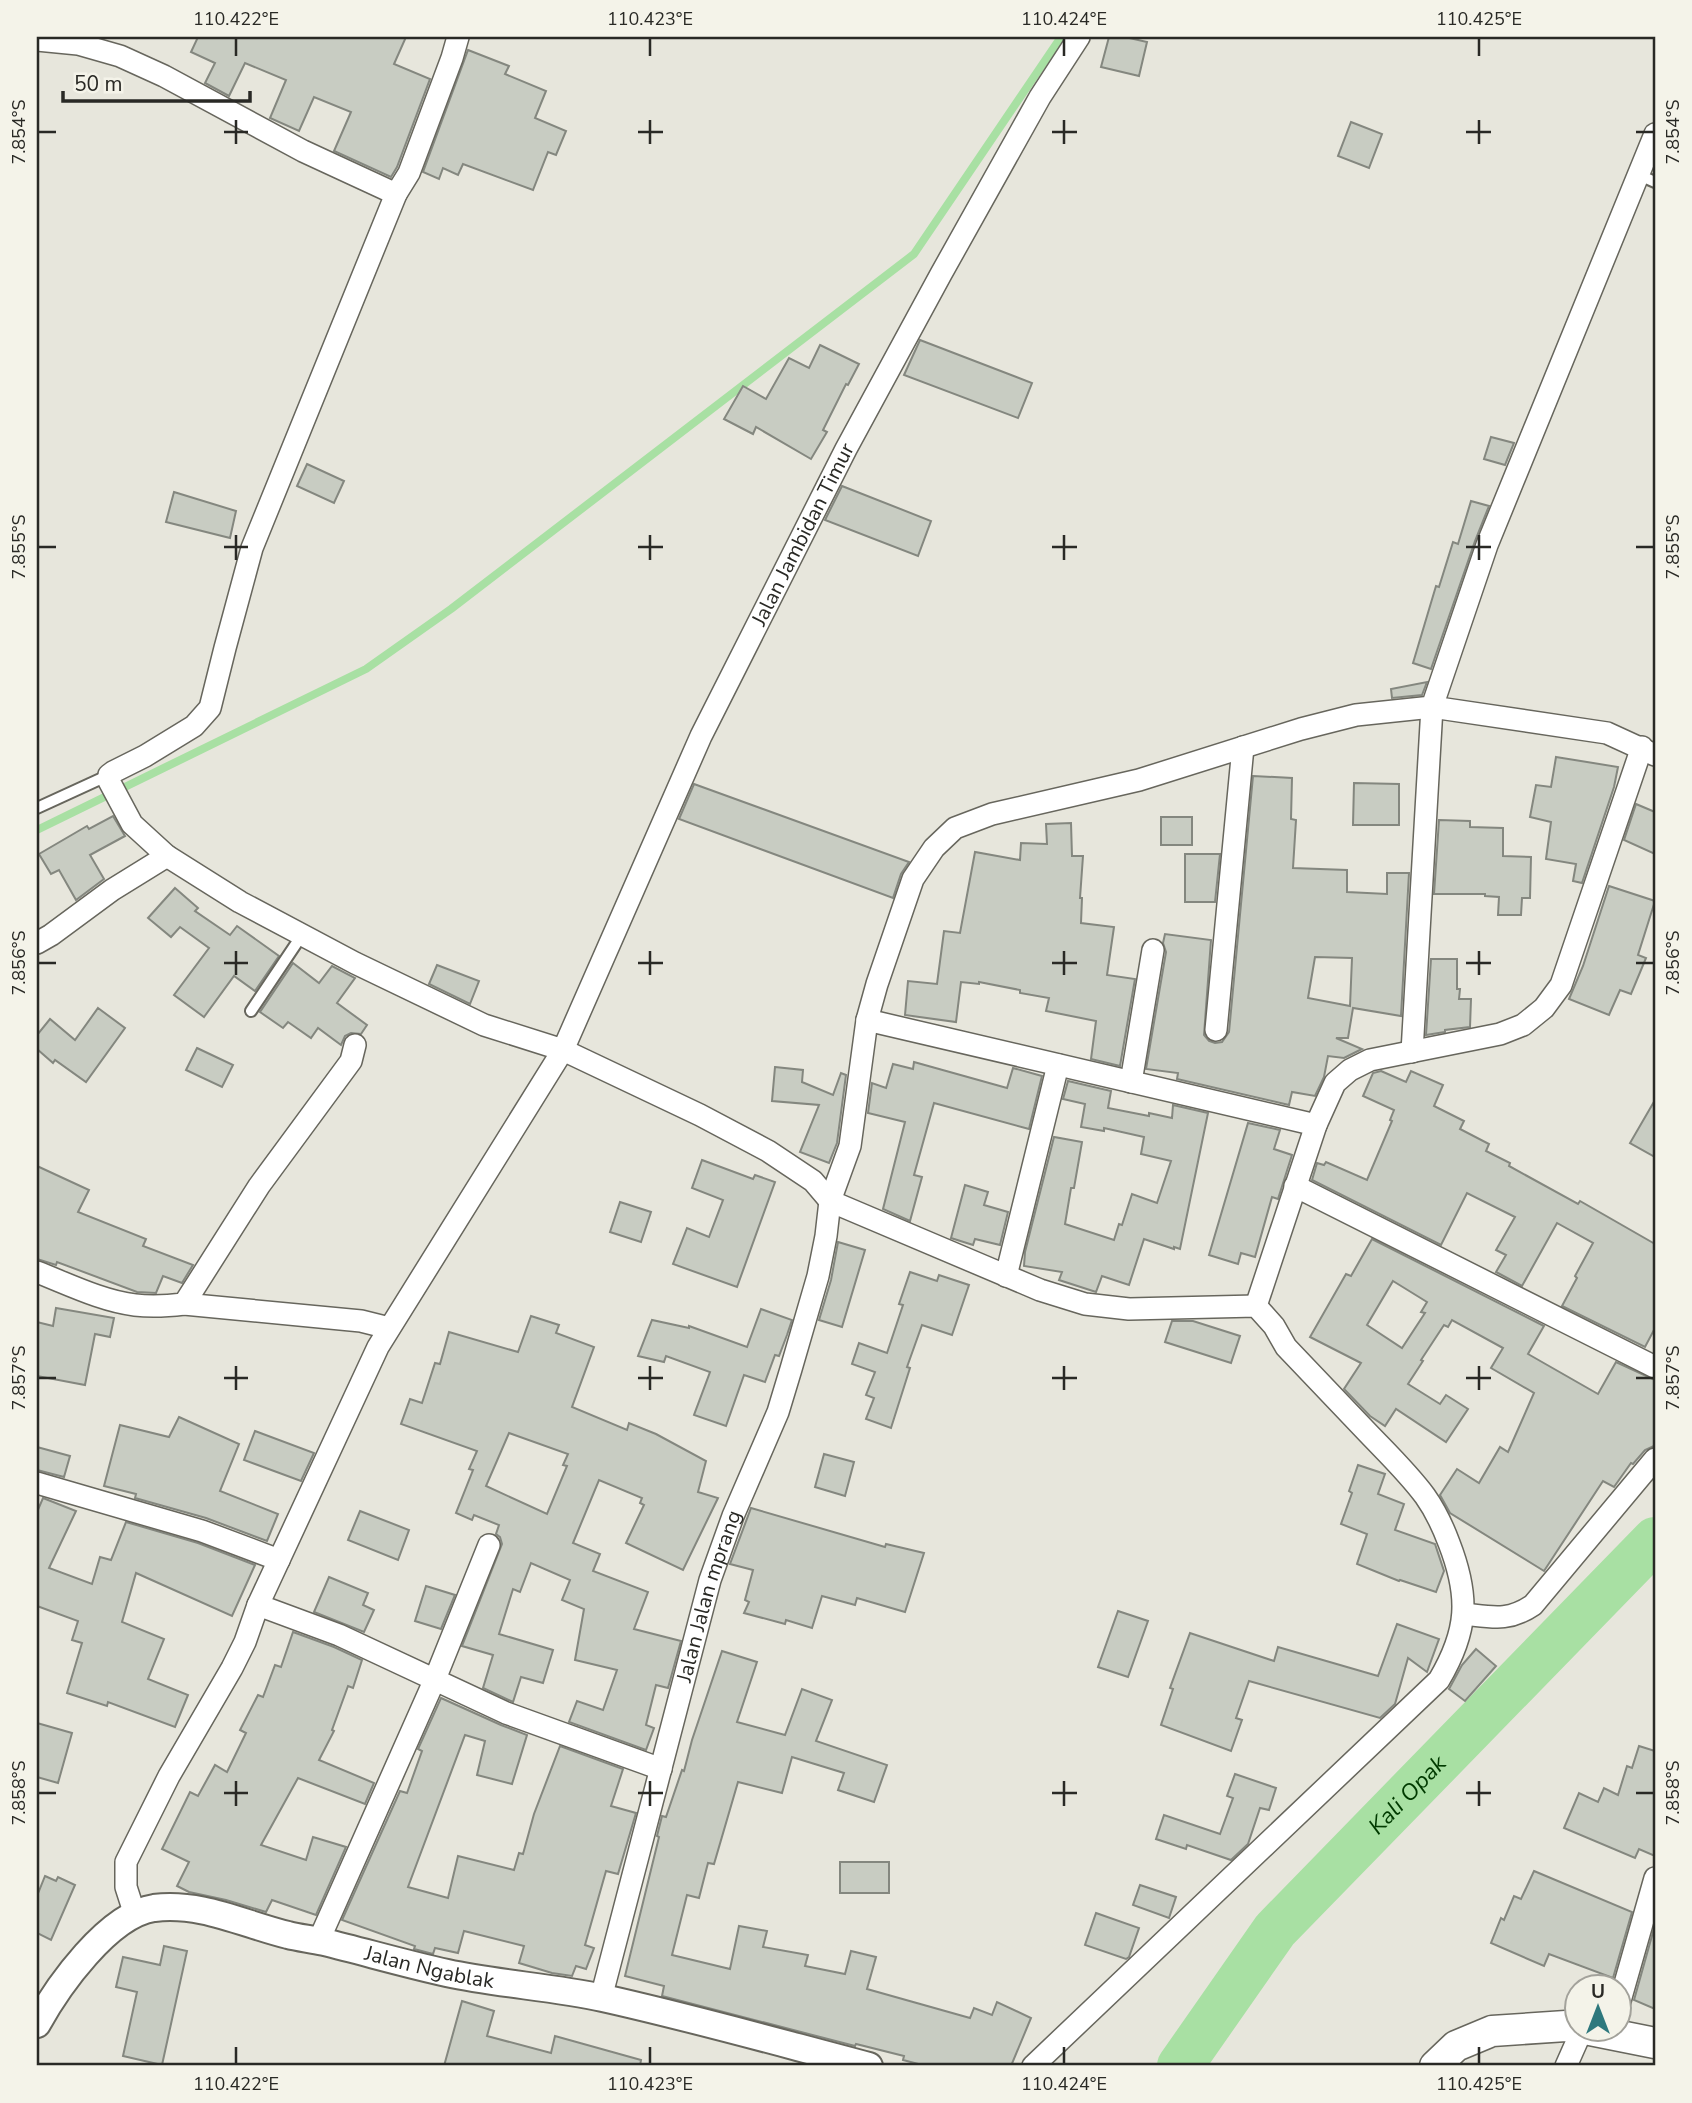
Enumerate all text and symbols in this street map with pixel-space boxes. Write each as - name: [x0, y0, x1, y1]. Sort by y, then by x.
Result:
- text: 110.422°E: [193, 7, 279, 31]
- text: 110.423°E: [607, 7, 693, 31]
- text: 110.424°E: [1021, 7, 1107, 31]
- text: 110.425°E: [1436, 7, 1522, 31]
- scale bar: [63, 60, 250, 104]
- text: 50 m: [74, 70, 123, 98]
- text: 7.854°S: [7, 99, 31, 165]
- text: 7.854°S: [1661, 99, 1685, 165]
- street label: Jalan Jambidan Timur: [745, 438, 861, 631]
- text: 7.855°S: [7, 514, 31, 580]
- text: 7.855°S: [1661, 514, 1685, 580]
- text: 7.856°S: [7, 930, 31, 996]
- text: 7.856°S: [1661, 930, 1685, 996]
- text: 7.857°S: [7, 1345, 31, 1411]
- text: 7.857°S: [1661, 1345, 1685, 1411]
- street label: Jalan Jalan mprang: [670, 1506, 748, 1686]
- water label: Kali Opak: [1361, 1748, 1453, 1841]
- text: 7.858°S: [7, 1760, 31, 1826]
- text: 7.858°S: [1661, 1760, 1685, 1826]
- street label: Jalan Ngablak: [361, 1939, 496, 1995]
- north arrow: [1562, 1974, 1632, 2044]
- text: U: [1591, 1979, 1605, 2005]
- text: 110.422°E: [193, 2072, 279, 2096]
- text: 110.423°E: [607, 2072, 693, 2096]
- text: 110.424°E: [1021, 2072, 1107, 2096]
- text: 110.425°E: [1436, 2072, 1522, 2096]

